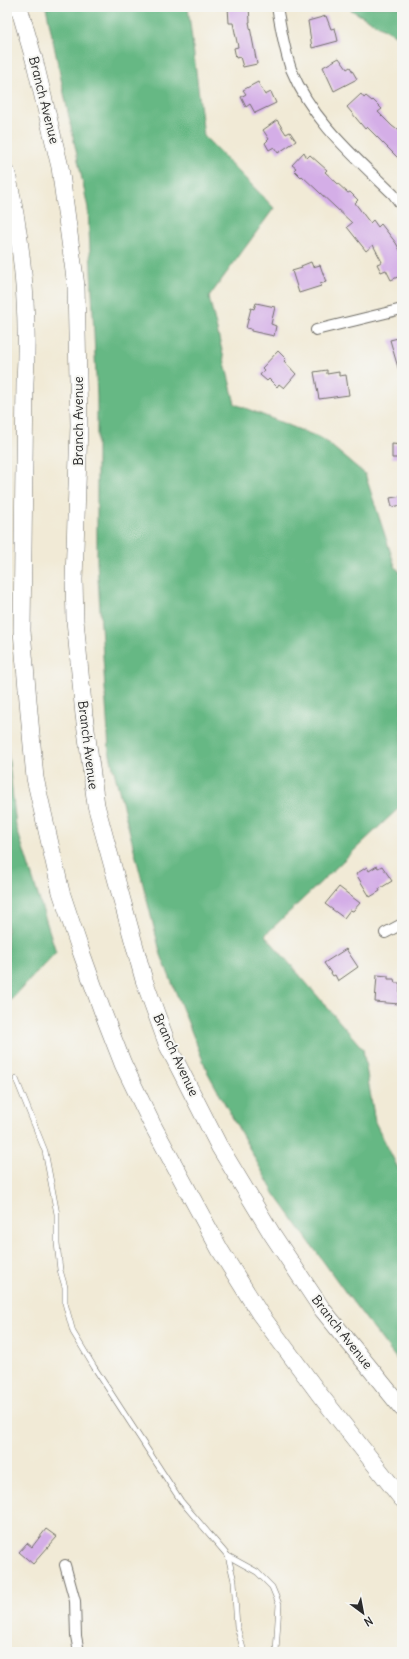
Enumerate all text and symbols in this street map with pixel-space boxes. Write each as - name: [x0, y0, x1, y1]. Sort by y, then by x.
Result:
- street label: Branch Avenue: [25, 55, 63, 145]
- street label: Branch Avenue: [70, 376, 87, 466]
- street label: Branch Avenue: [74, 700, 102, 790]
- street label: Branch Avenue: [149, 1011, 203, 1099]
- street label: Branch Avenue: [308, 1292, 376, 1372]
- north arrow: [343, 1593, 383, 1633]
- text: N: [361, 1614, 375, 1629]

